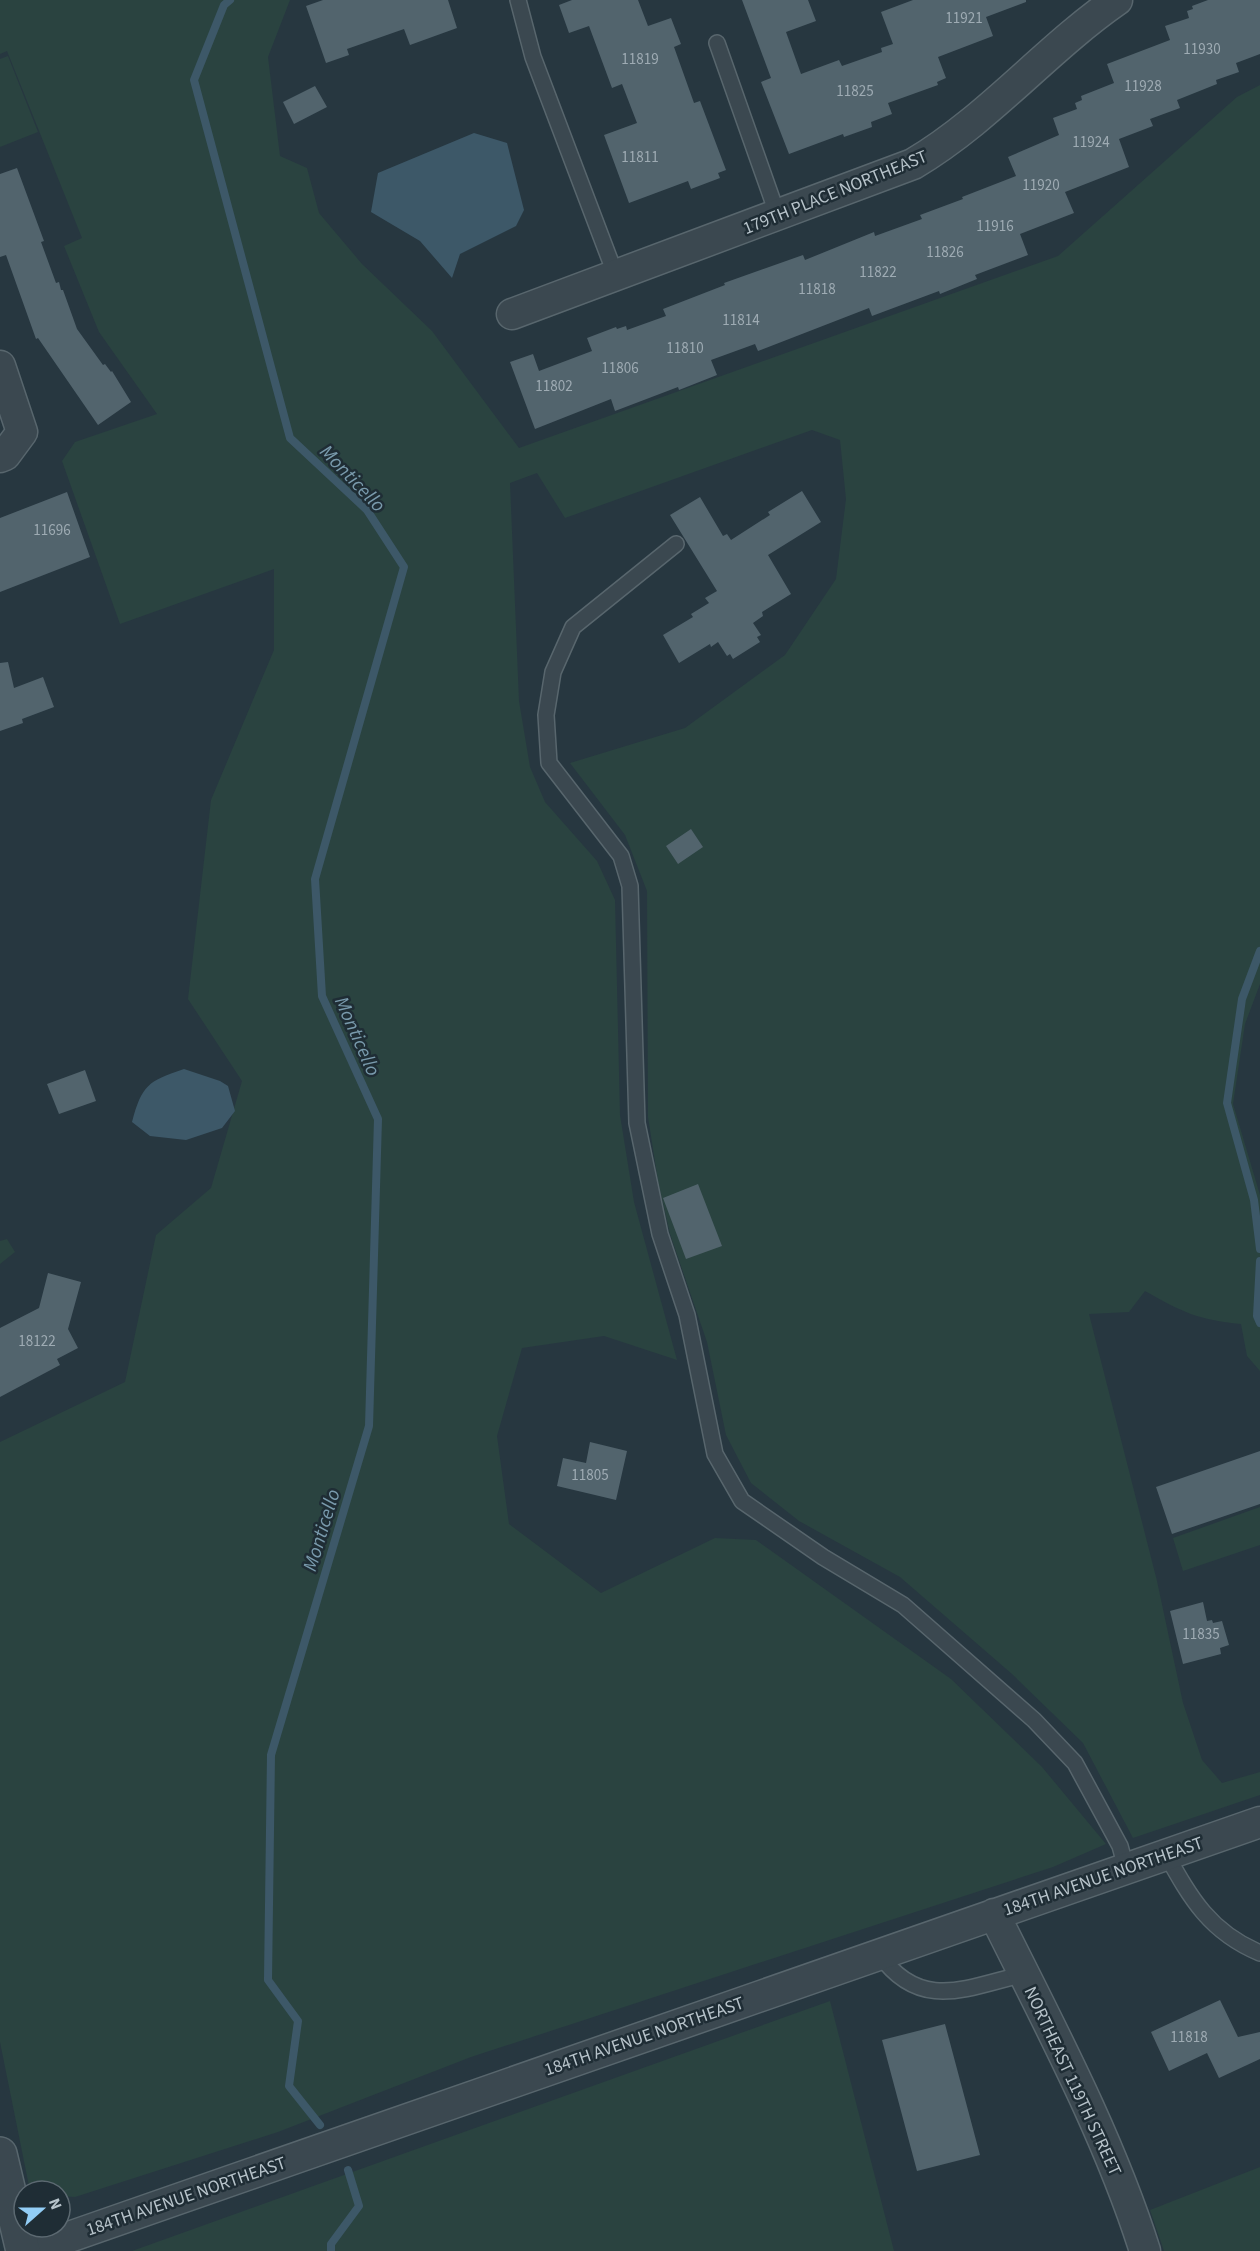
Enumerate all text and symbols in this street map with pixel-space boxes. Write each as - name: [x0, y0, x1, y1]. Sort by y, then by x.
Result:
- house number: 11921: [945, 8, 983, 29]
- house number: 11930: [1183, 39, 1221, 60]
- house number: 11819: [621, 49, 659, 70]
- house number: 11928: [1124, 76, 1162, 97]
- house number: 11825: [836, 81, 874, 102]
- house number: 11924: [1072, 132, 1110, 153]
- street label: 179TH PLACE NORTHEAST: [739, 144, 931, 241]
- house number: 11811: [621, 147, 659, 168]
- house number: 11920: [1022, 175, 1060, 196]
- house number: 11916: [976, 216, 1014, 237]
- house number: 11826: [926, 242, 964, 263]
- house number: 11822: [859, 262, 897, 283]
- house number: 11818: [798, 279, 836, 300]
- house number: 11814: [722, 310, 760, 331]
- house number: 11810: [666, 338, 704, 359]
- house number: 11806: [601, 358, 639, 379]
- house number: 11802: [535, 376, 573, 397]
- water label: Monticello: [313, 439, 392, 519]
- house number: 11696: [33, 520, 71, 541]
- water label: Monticello: [327, 992, 387, 1081]
- house number: 18122: [18, 1331, 56, 1352]
- house number: 11805: [571, 1465, 609, 1486]
- water label: Monticello: [296, 1486, 348, 1575]
- house number: 11835: [1182, 1624, 1220, 1645]
- street label: 184TH AVENUE NORTHEAST: [1000, 1830, 1207, 1922]
- street label: NORTHEAST 119TH STREET: [1018, 1982, 1128, 2180]
- street label: 184TH AVENUE NORTHEAST: [541, 1990, 748, 2082]
- house number: 11818: [1170, 2027, 1208, 2048]
- street label: 184TH AVENUE NORTHEAST: [83, 2150, 290, 2242]
- north arrow: [12, 2179, 72, 2239]
- text: N: [43, 2195, 67, 2213]

